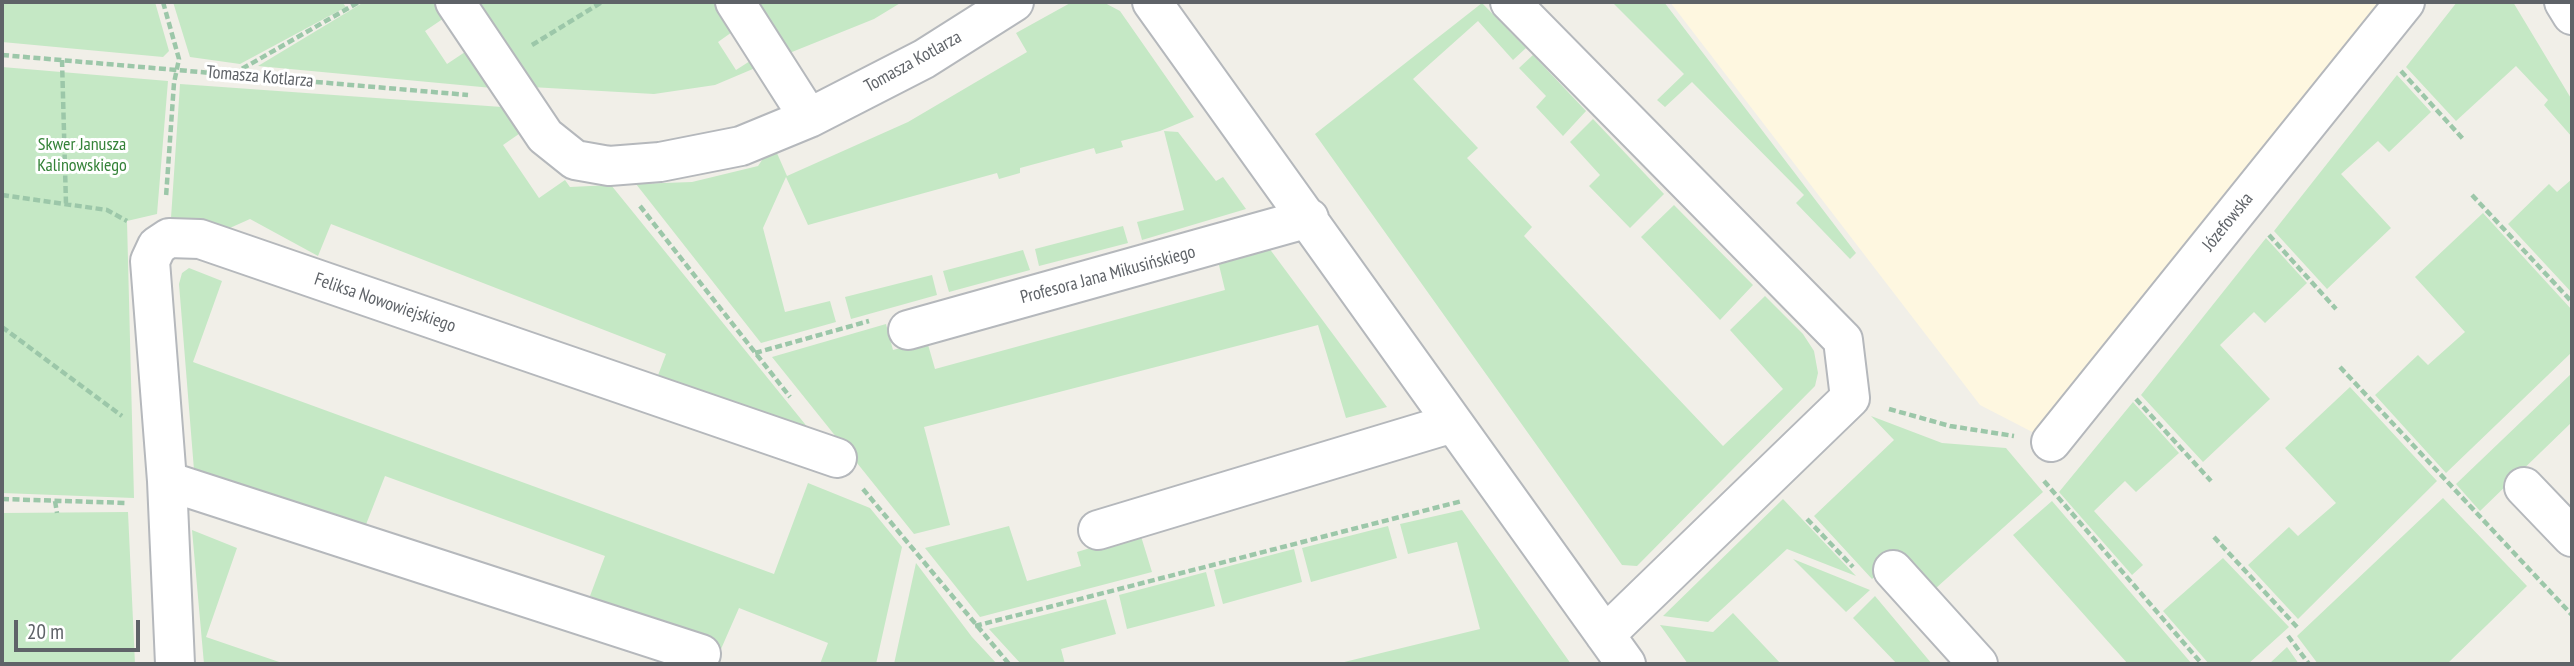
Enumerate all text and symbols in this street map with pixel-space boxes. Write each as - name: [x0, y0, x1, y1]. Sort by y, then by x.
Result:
- street label: Tomasza Kotlarza: [861, 27, 965, 97]
- street label: Tomasza Kotlarza: [206, 62, 314, 92]
- park label: Skwer Janusza Kalinowskiego: [37, 134, 127, 176]
- street label: Józefowska: [2198, 189, 2258, 255]
- street label: Profesora Jana Mikusińskiego: [1018, 241, 1198, 309]
- street label: Feliksa Nowowiejskiego: [311, 269, 459, 337]
- scale bar: [18, 606, 144, 650]
- text: 20 m: [27, 618, 64, 645]

